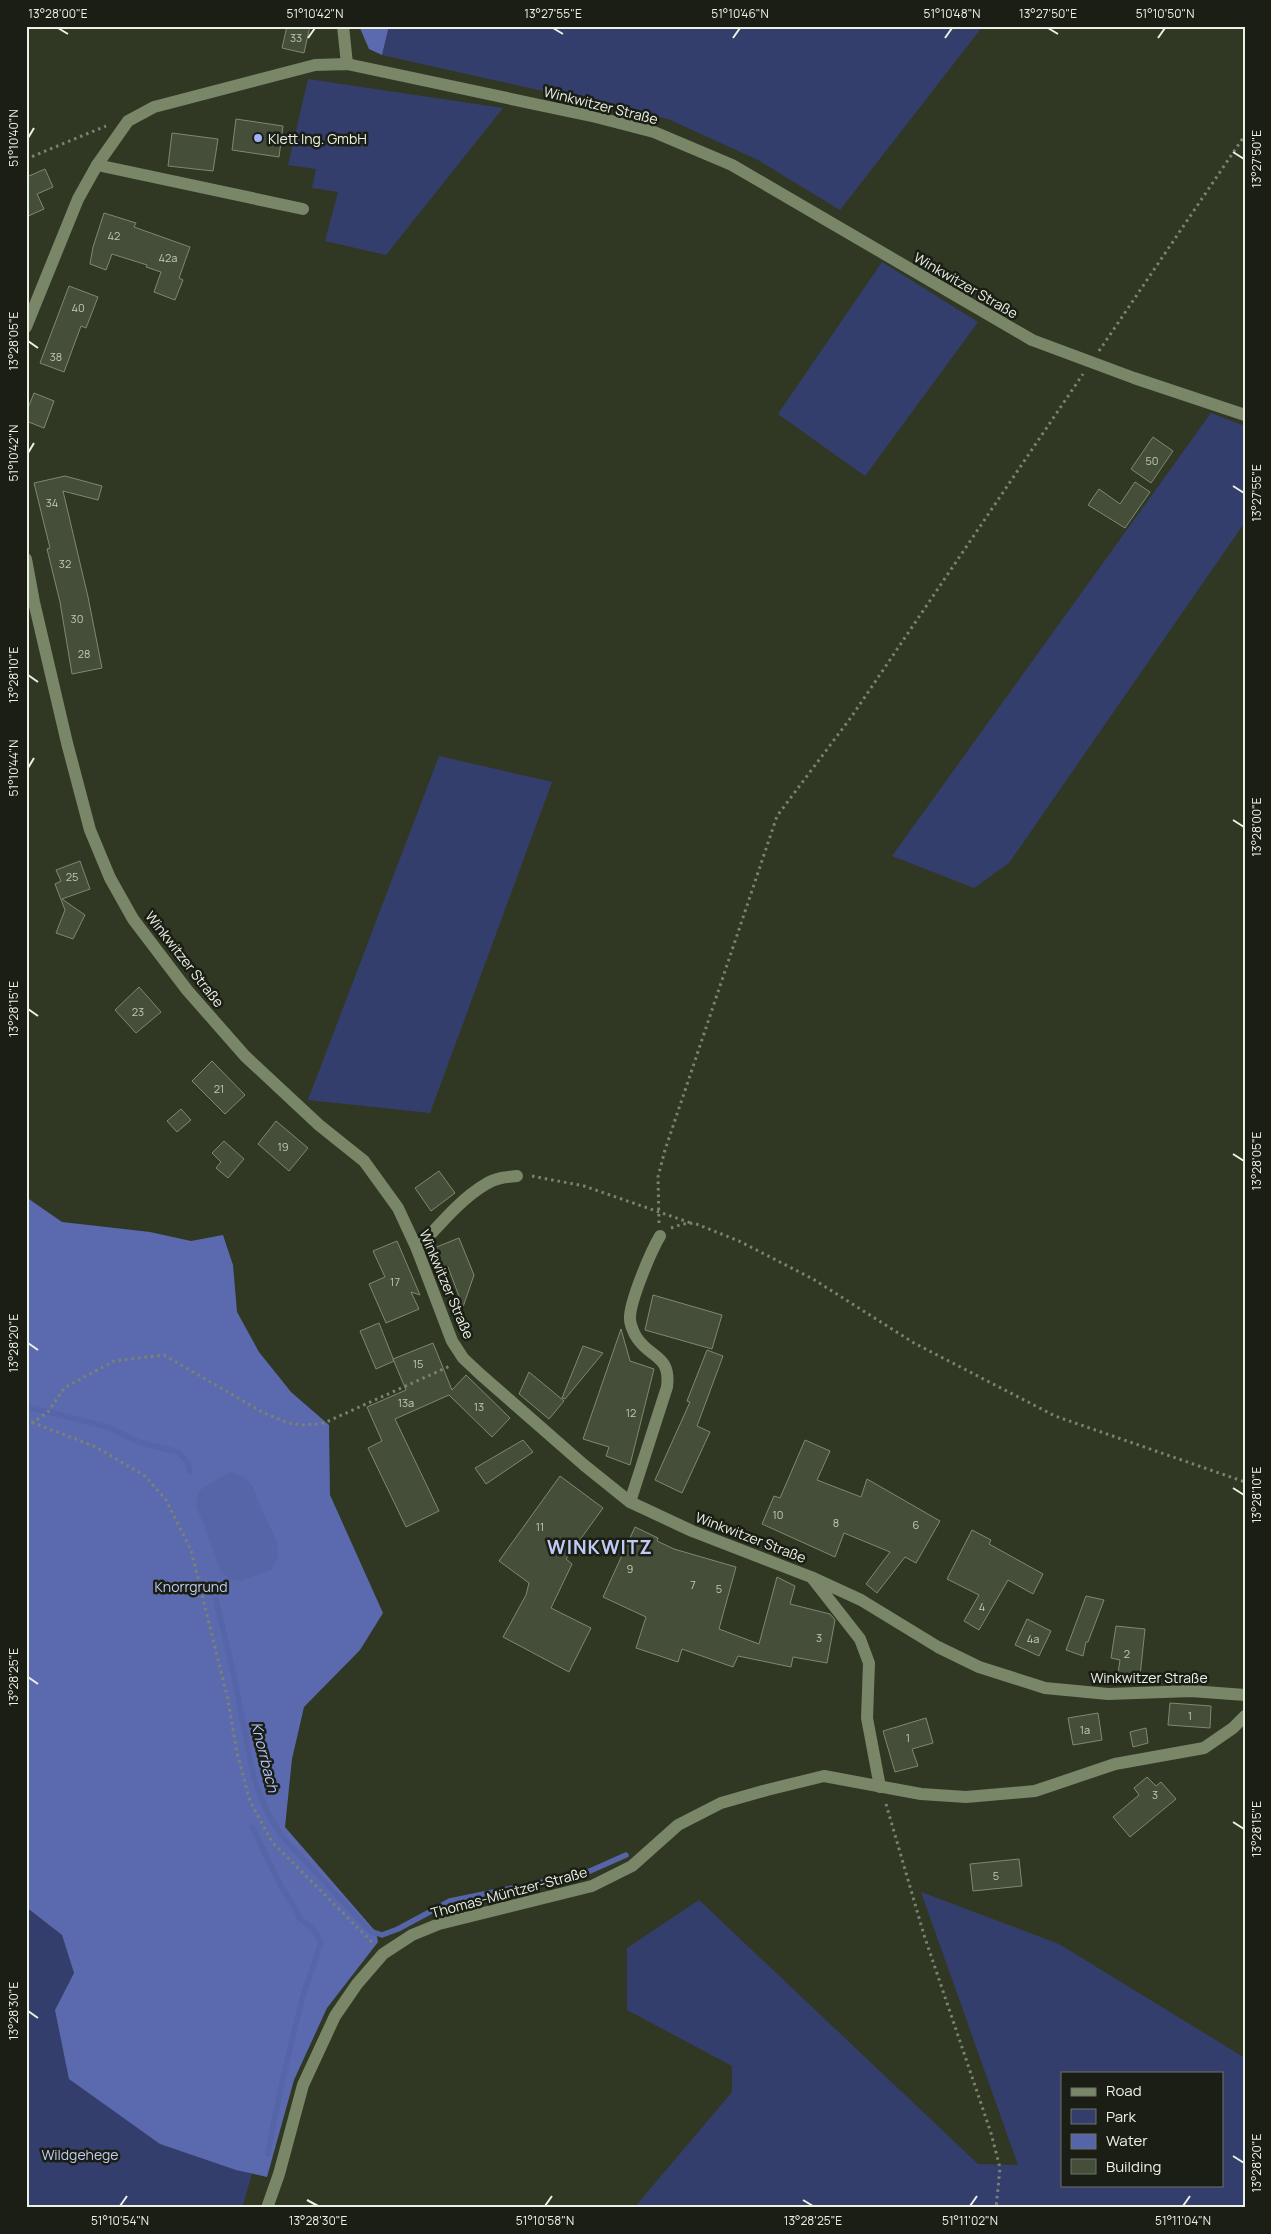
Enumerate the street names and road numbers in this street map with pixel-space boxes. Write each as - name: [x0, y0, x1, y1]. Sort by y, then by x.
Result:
- street label: Winkwitzer Straße: [542, 82, 660, 128]
- street label: Winkwitzer Straße: [910, 247, 1022, 323]
- street label: Winkwitzer Straße: [141, 907, 229, 1011]
- street label: Winkwitzer Straße: [415, 1226, 479, 1342]
- street label: Winkwitzer Straße: [693, 1507, 809, 1567]
- street label: Winkwitzer Straße: [1090, 1668, 1208, 1687]
- street label: Thomas-Müntzer-Straße: [429, 1862, 589, 1922]

